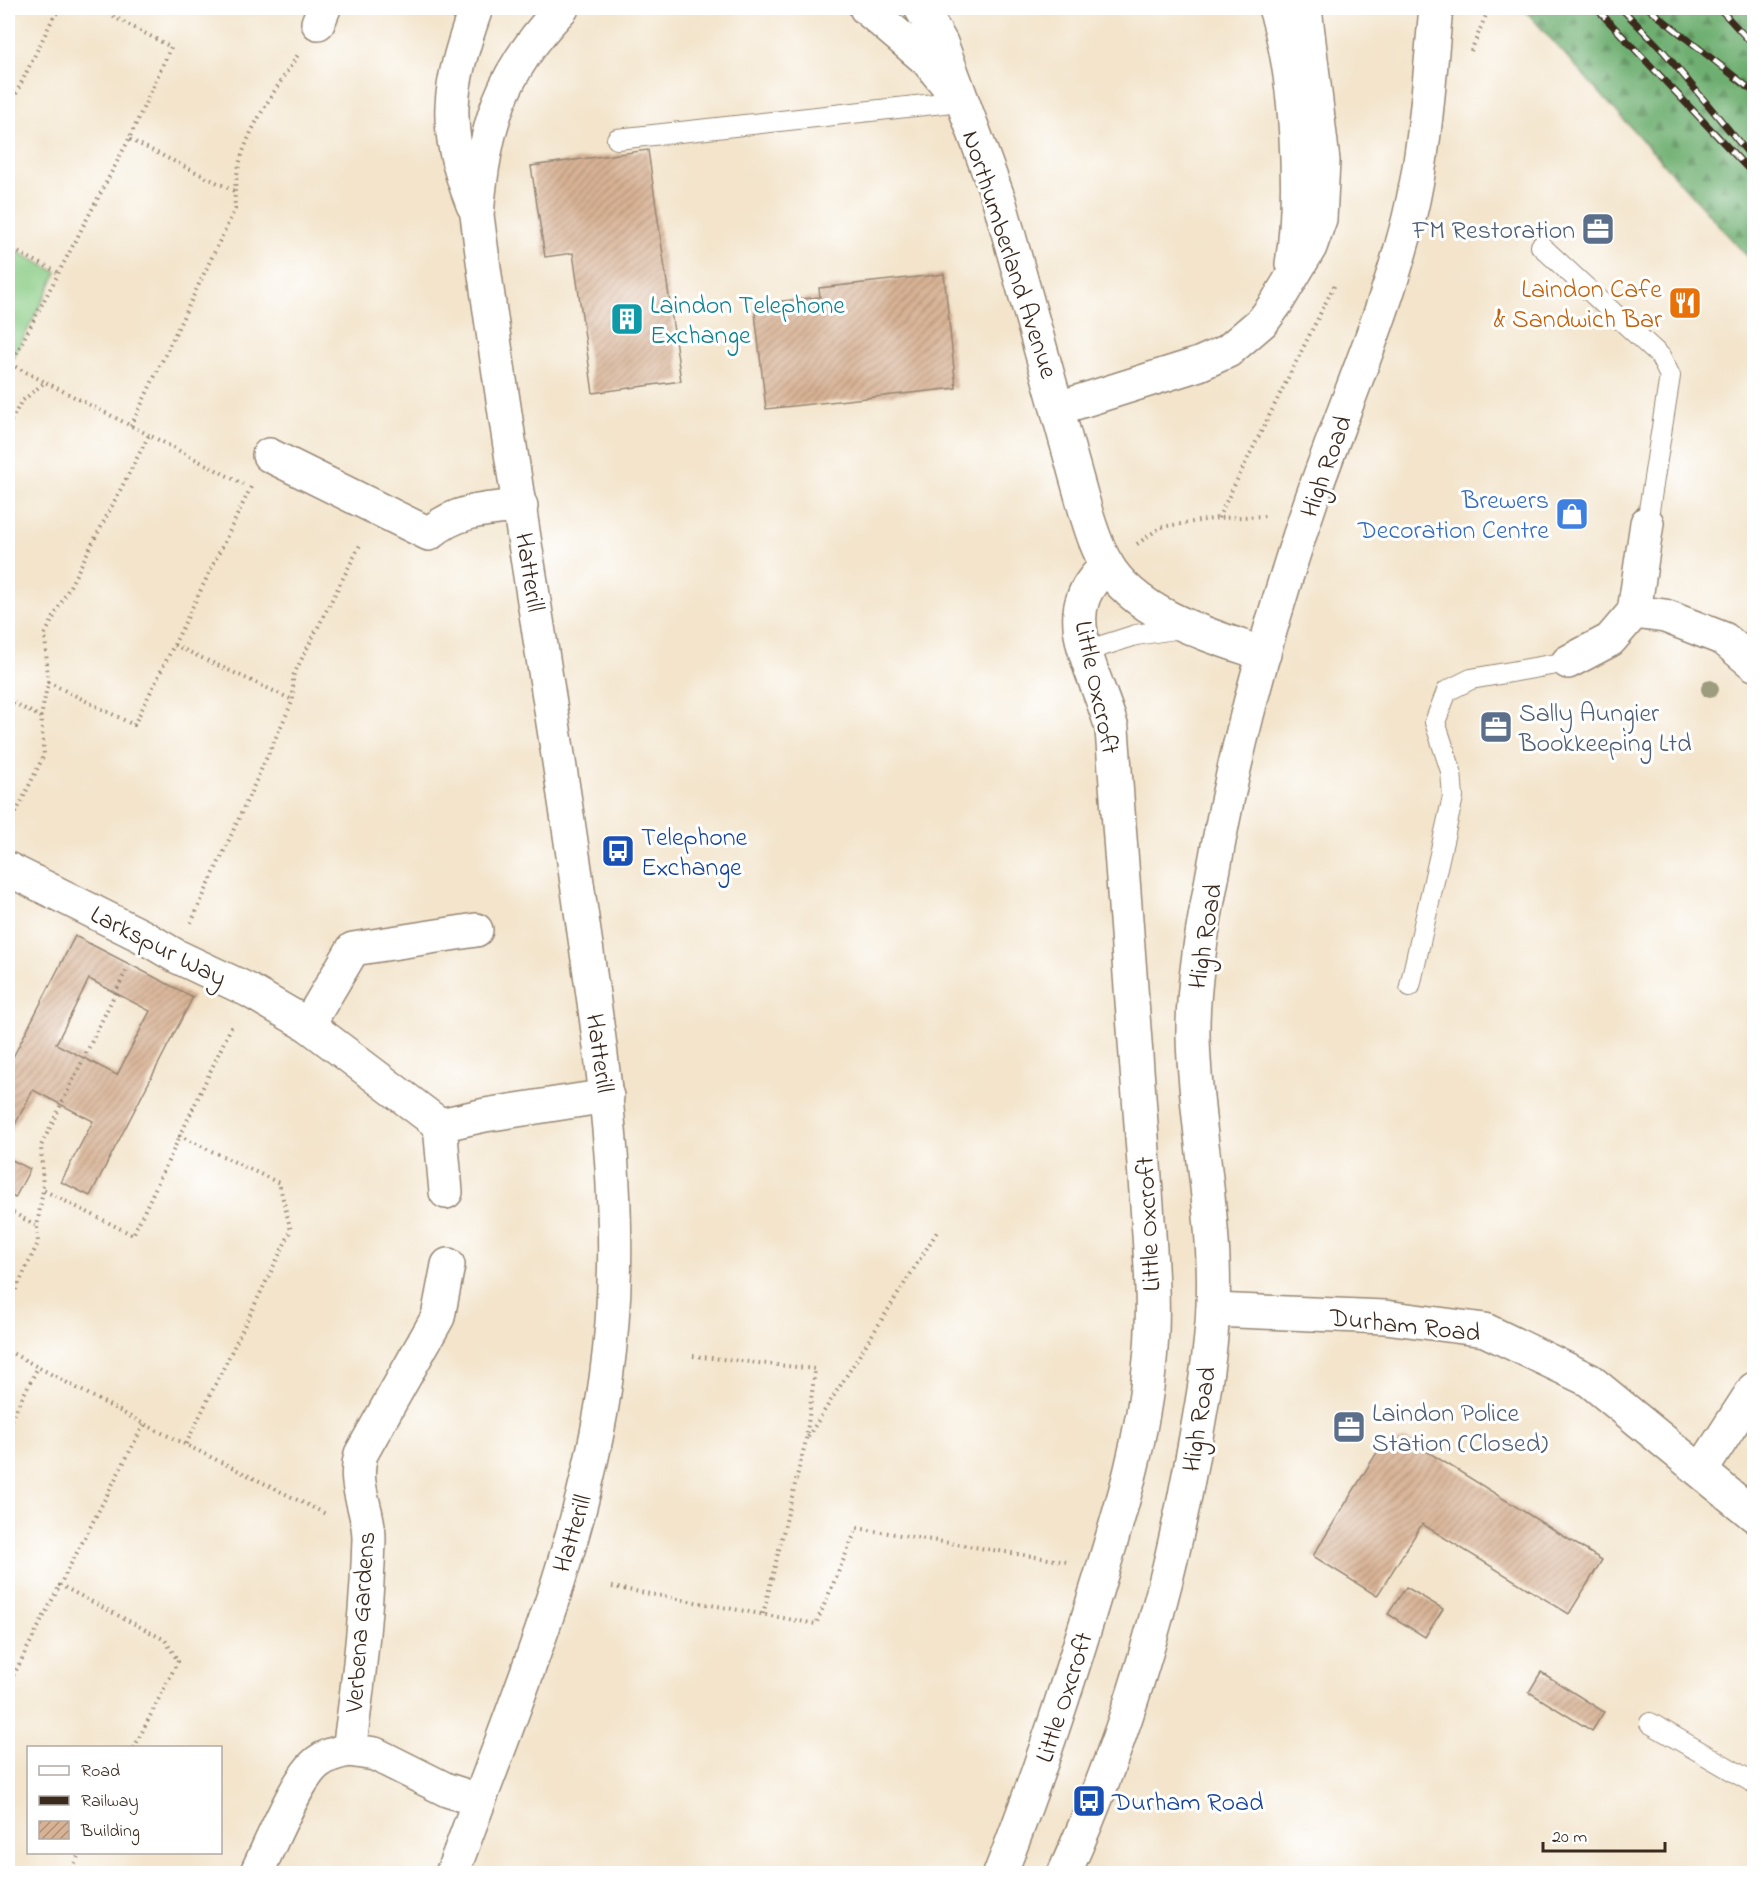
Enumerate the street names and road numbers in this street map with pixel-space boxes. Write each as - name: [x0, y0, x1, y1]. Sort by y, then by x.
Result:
- street label: Northumberland Avenue: [950, 126, 1066, 384]
- street label: High Road: [1292, 410, 1364, 523]
- street label: Hatterill: [503, 530, 553, 615]
- street label: Little Oxcroft: [1062, 618, 1128, 758]
- street label: High Road: [1180, 881, 1234, 992]
- street label: Larkspur Way: [83, 897, 232, 998]
- street label: Hatterill: [574, 1011, 622, 1096]
- street label: Little Oxcroft: [1127, 1155, 1173, 1292]
- street label: Durham Road: [1326, 1300, 1482, 1354]
- street label: High Road: [1174, 1364, 1228, 1475]
- street label: Hatterill: [544, 1490, 604, 1578]
- street label: Verbena Gardens: [337, 1530, 387, 1715]
- street label: Little Oxcroft: [1027, 1628, 1105, 1768]

